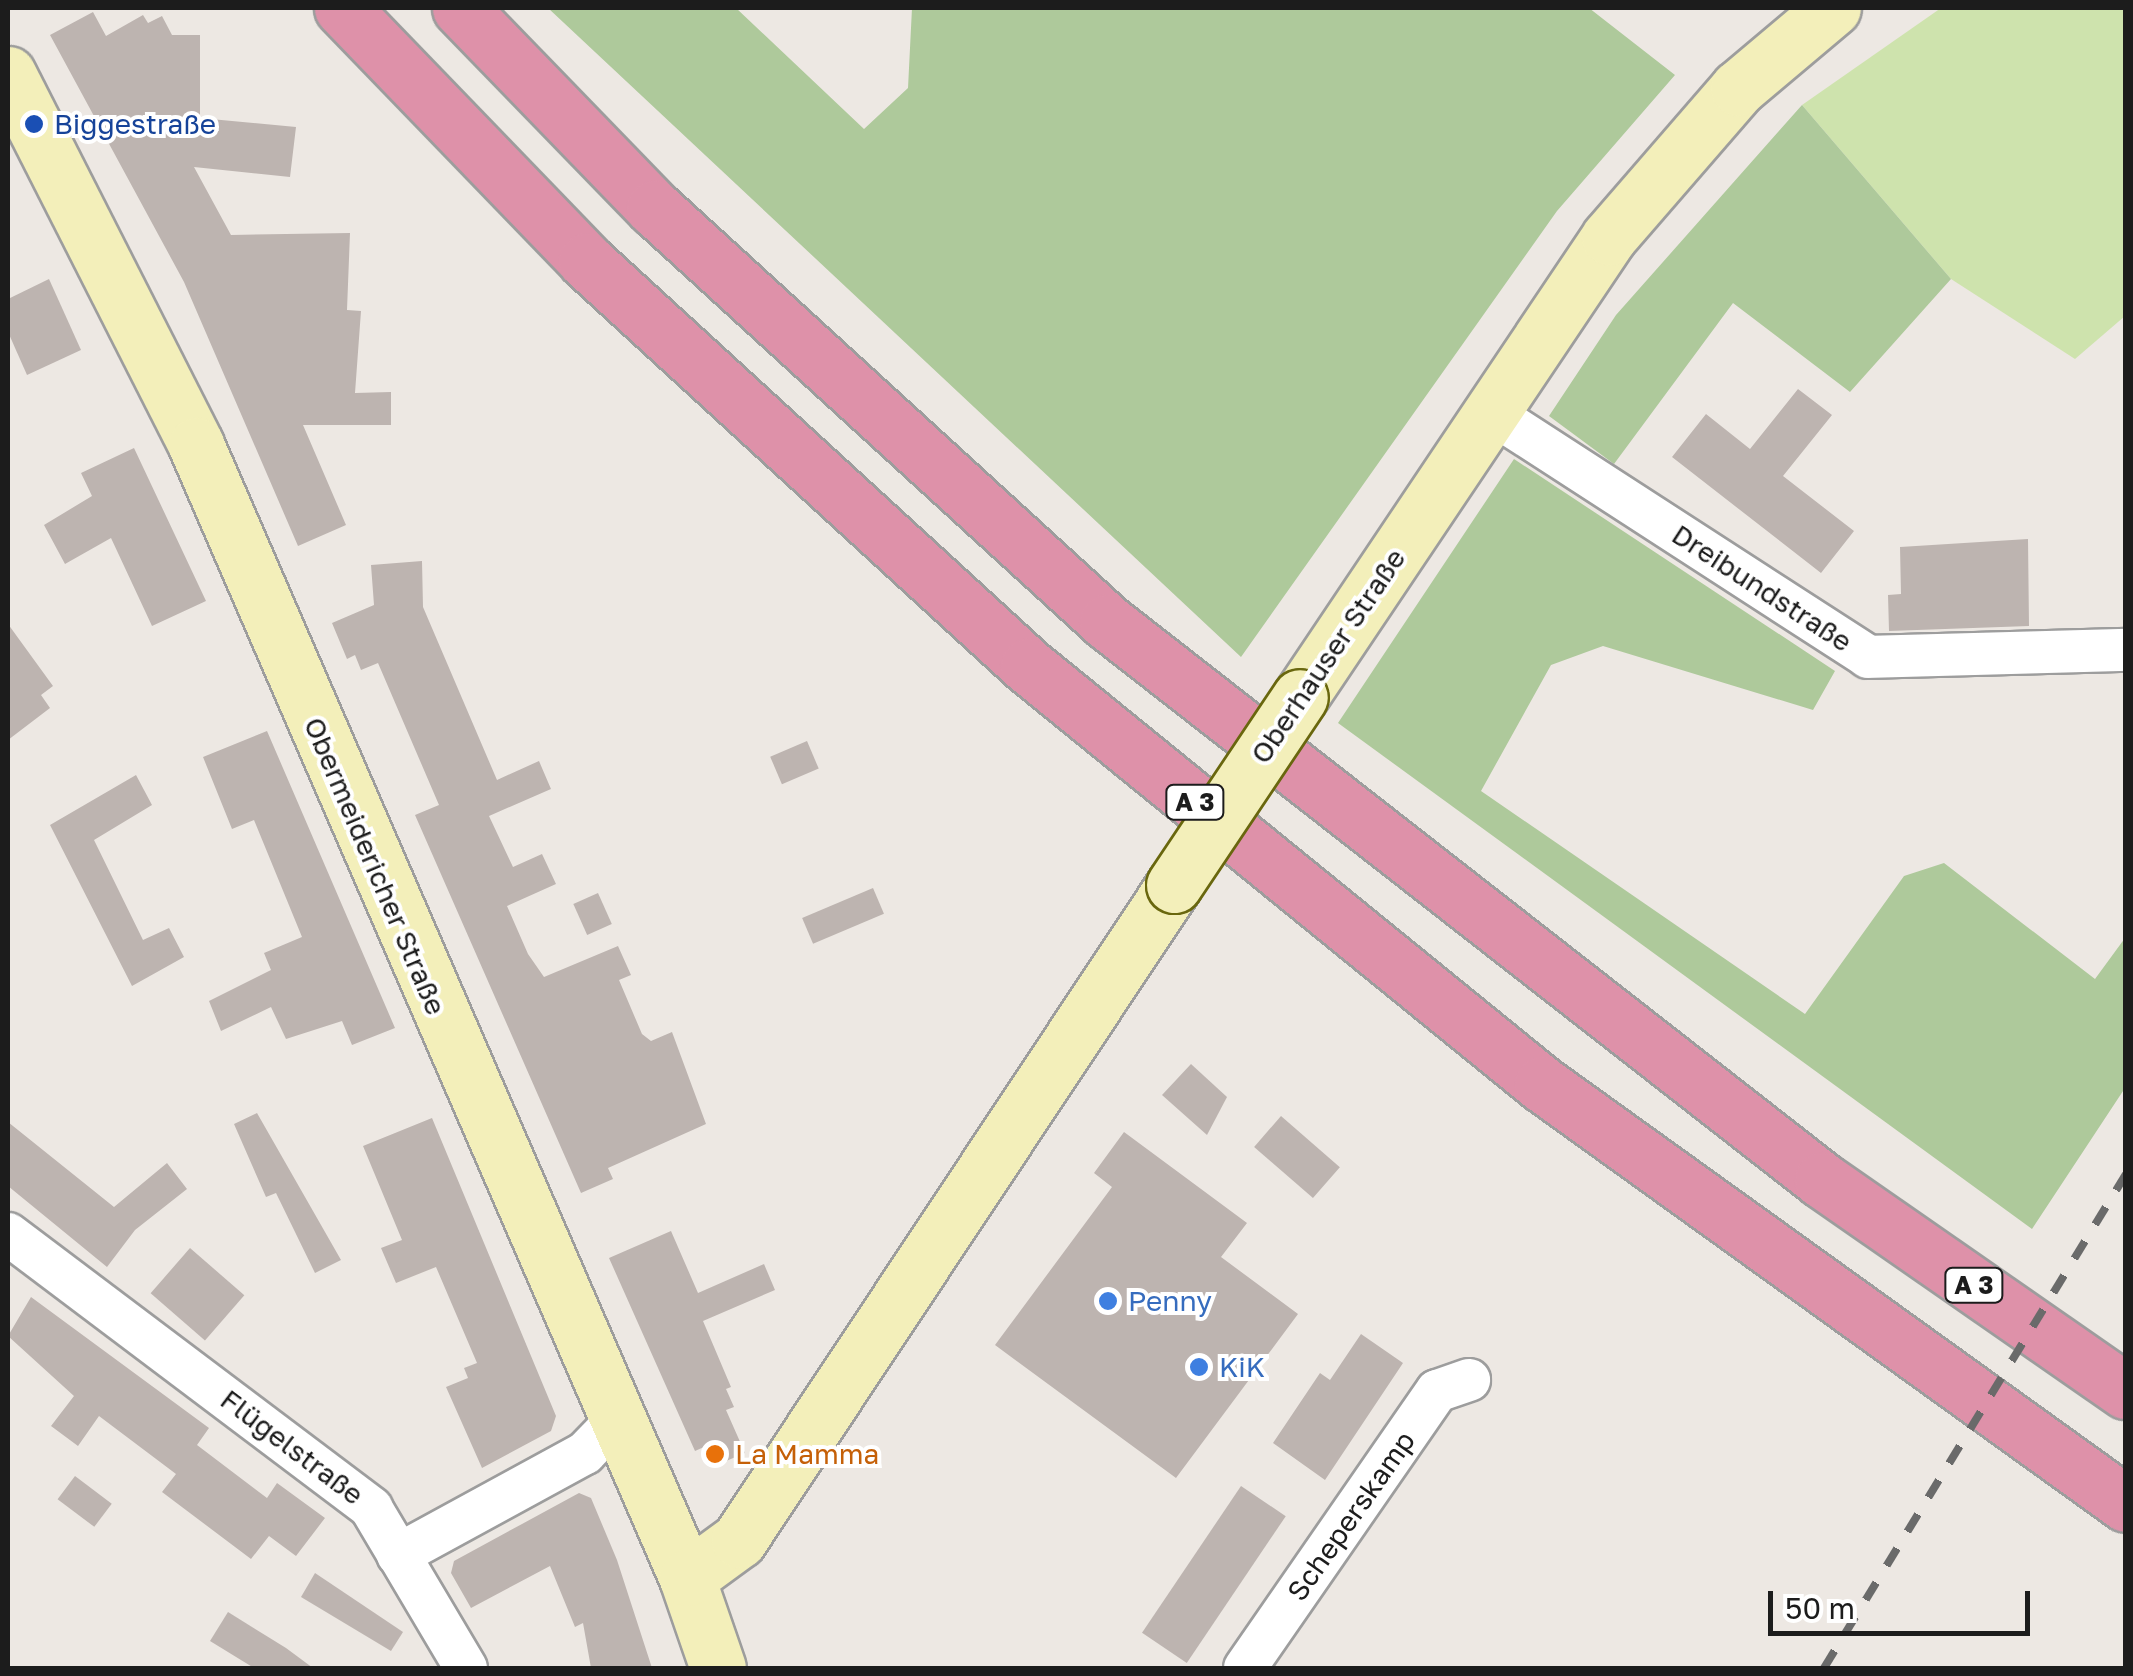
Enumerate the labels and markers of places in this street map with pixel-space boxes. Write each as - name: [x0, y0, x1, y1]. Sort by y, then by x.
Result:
- place label: Biggestraße: [54, 107, 216, 141]
- marker: Biggestraße: [23, 113, 45, 135]
- place label: Penny: [1128, 1284, 1212, 1318]
- marker: Penny: [1097, 1290, 1119, 1312]
- place label: KiK: [1219, 1350, 1265, 1384]
- marker: KiK: [1188, 1356, 1210, 1378]
- place label: La Mamma: [735, 1437, 879, 1471]
- marker: La Mamma: [704, 1443, 726, 1465]

